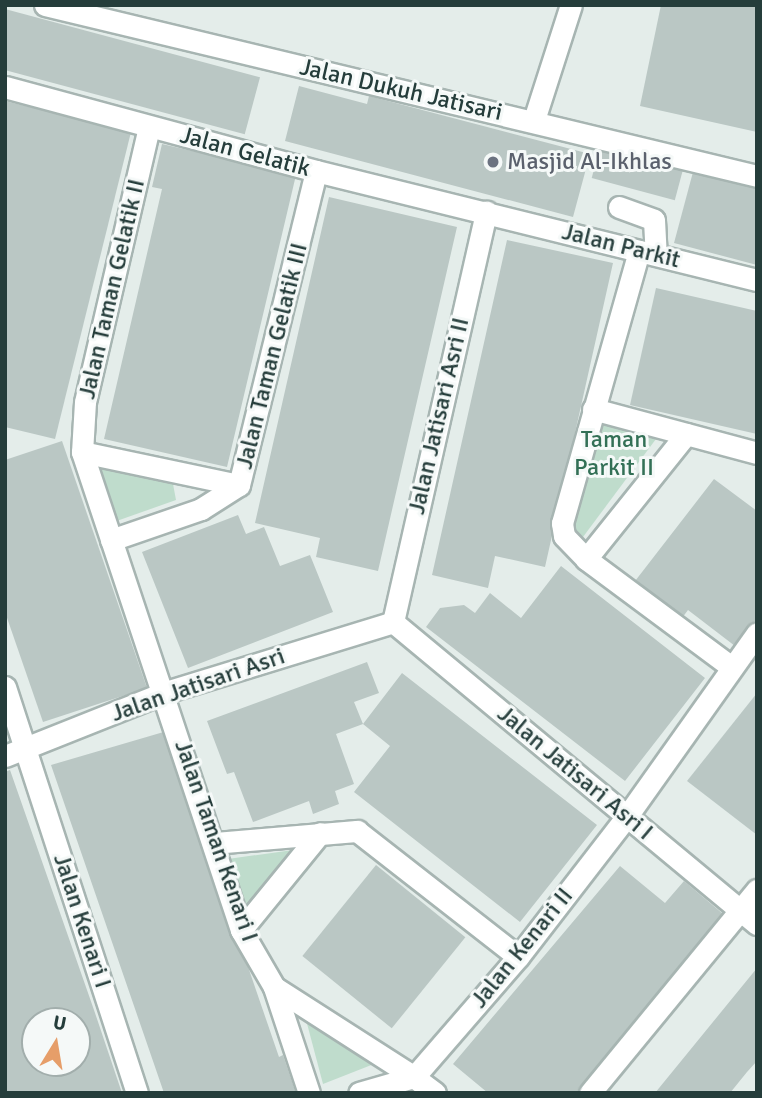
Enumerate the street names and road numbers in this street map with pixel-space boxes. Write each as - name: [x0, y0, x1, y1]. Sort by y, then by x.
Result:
- street label: Jalan Dukuh Jatisari: [297, 53, 505, 127]
- street label: Jalan Gelatik: [177, 121, 313, 183]
- street label: Jalan Taman Gelatik II: [73, 176, 151, 402]
- street label: Jalan Parkit: [559, 217, 683, 275]
- street label: Jalan Taman Gelatik III: [230, 240, 314, 472]
- street label: Jalan Jatisari Asri II: [402, 315, 476, 517]
- street label: Jalan Jatisari Asri: [107, 642, 289, 728]
- street label: Jalan Jatisari Asri I: [491, 700, 659, 846]
- street label: Jalan Taman Kenari I: [168, 737, 264, 945]
- street label: Jalan Kenari I: [47, 850, 117, 992]
- street label: Jalan Kenari II: [465, 882, 579, 1014]

